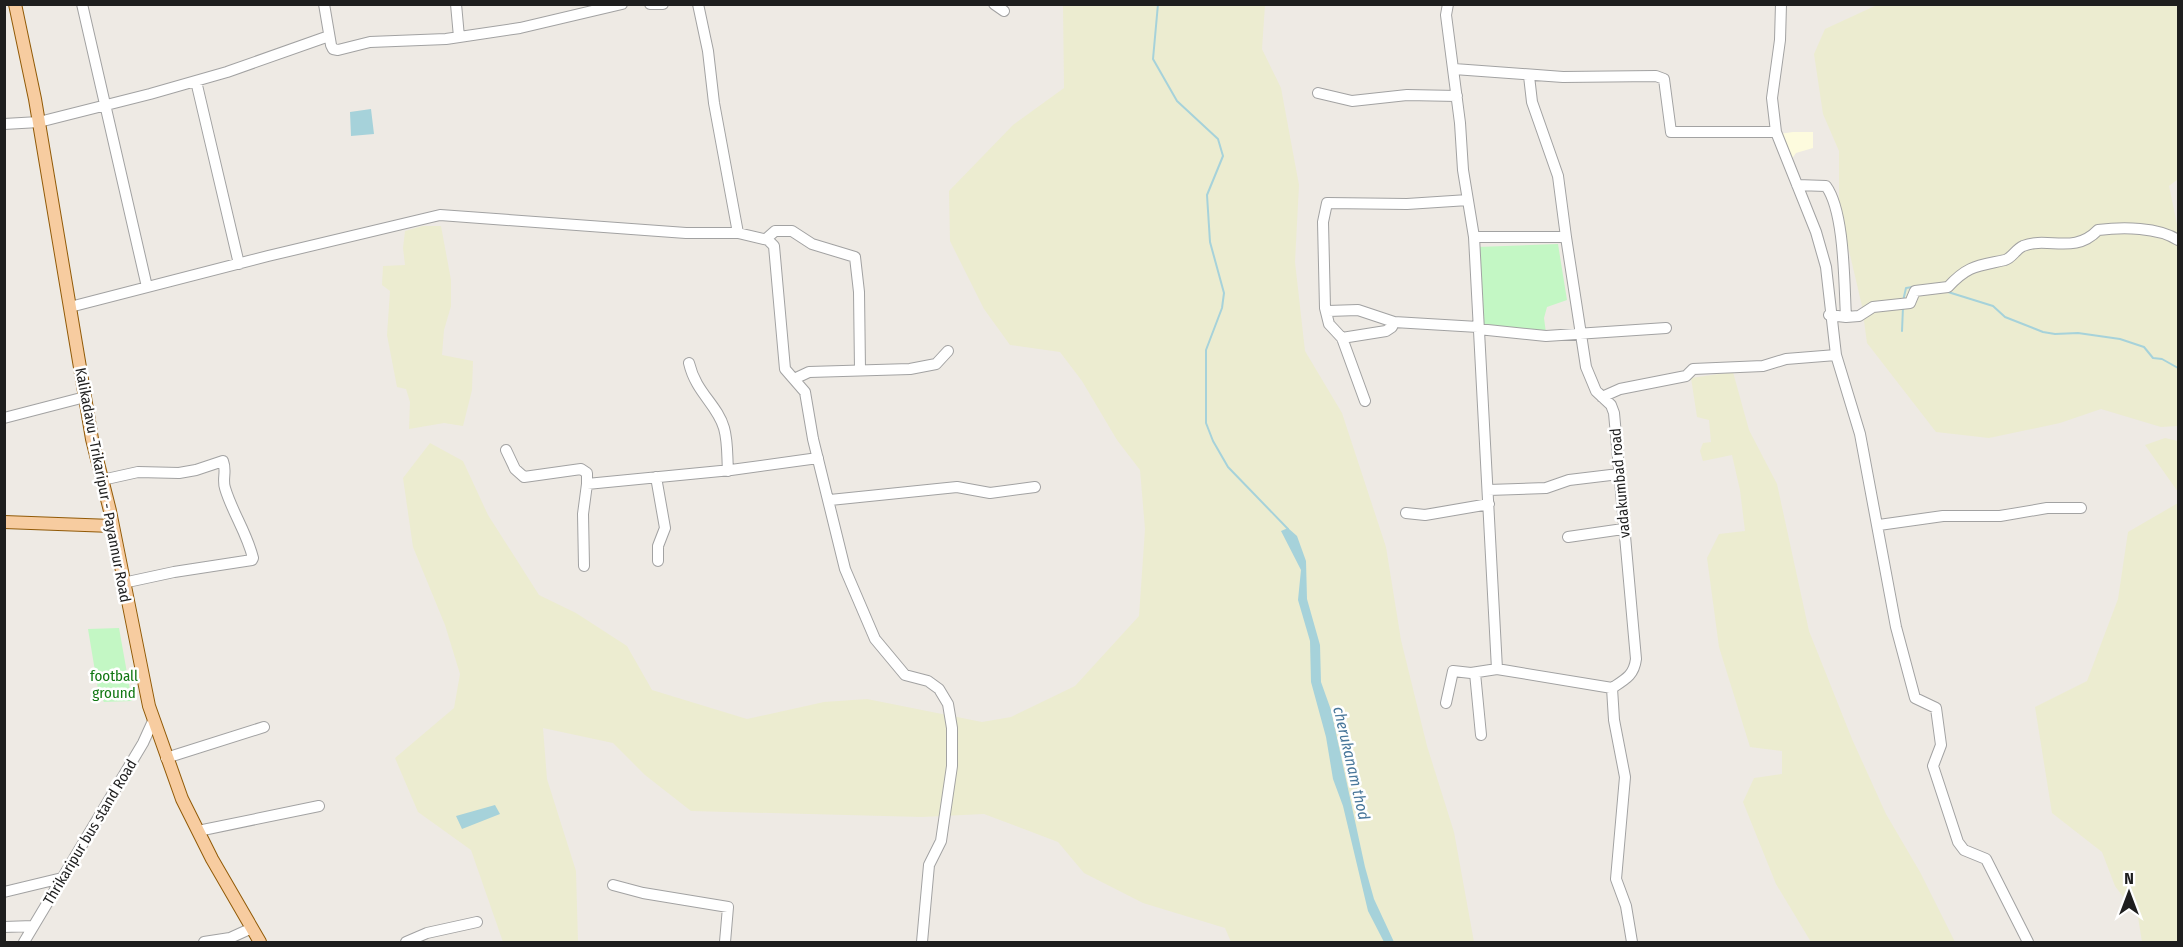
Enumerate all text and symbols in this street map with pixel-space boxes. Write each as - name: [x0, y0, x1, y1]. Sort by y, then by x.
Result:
- street label: Kalikadavu -Trikaripur - Payannur Road: [71, 366, 135, 604]
- street label: vadakumbad road: [1606, 427, 1634, 539]
- park label: football ground: [90, 667, 138, 702]
- water label: cherukanam thod: [1329, 705, 1374, 822]
- street label: Thrikaripur bus stand Road: [39, 756, 141, 908]
- north arrow: [2099, 863, 2159, 923]
- text: N: [2124, 869, 2134, 888]

